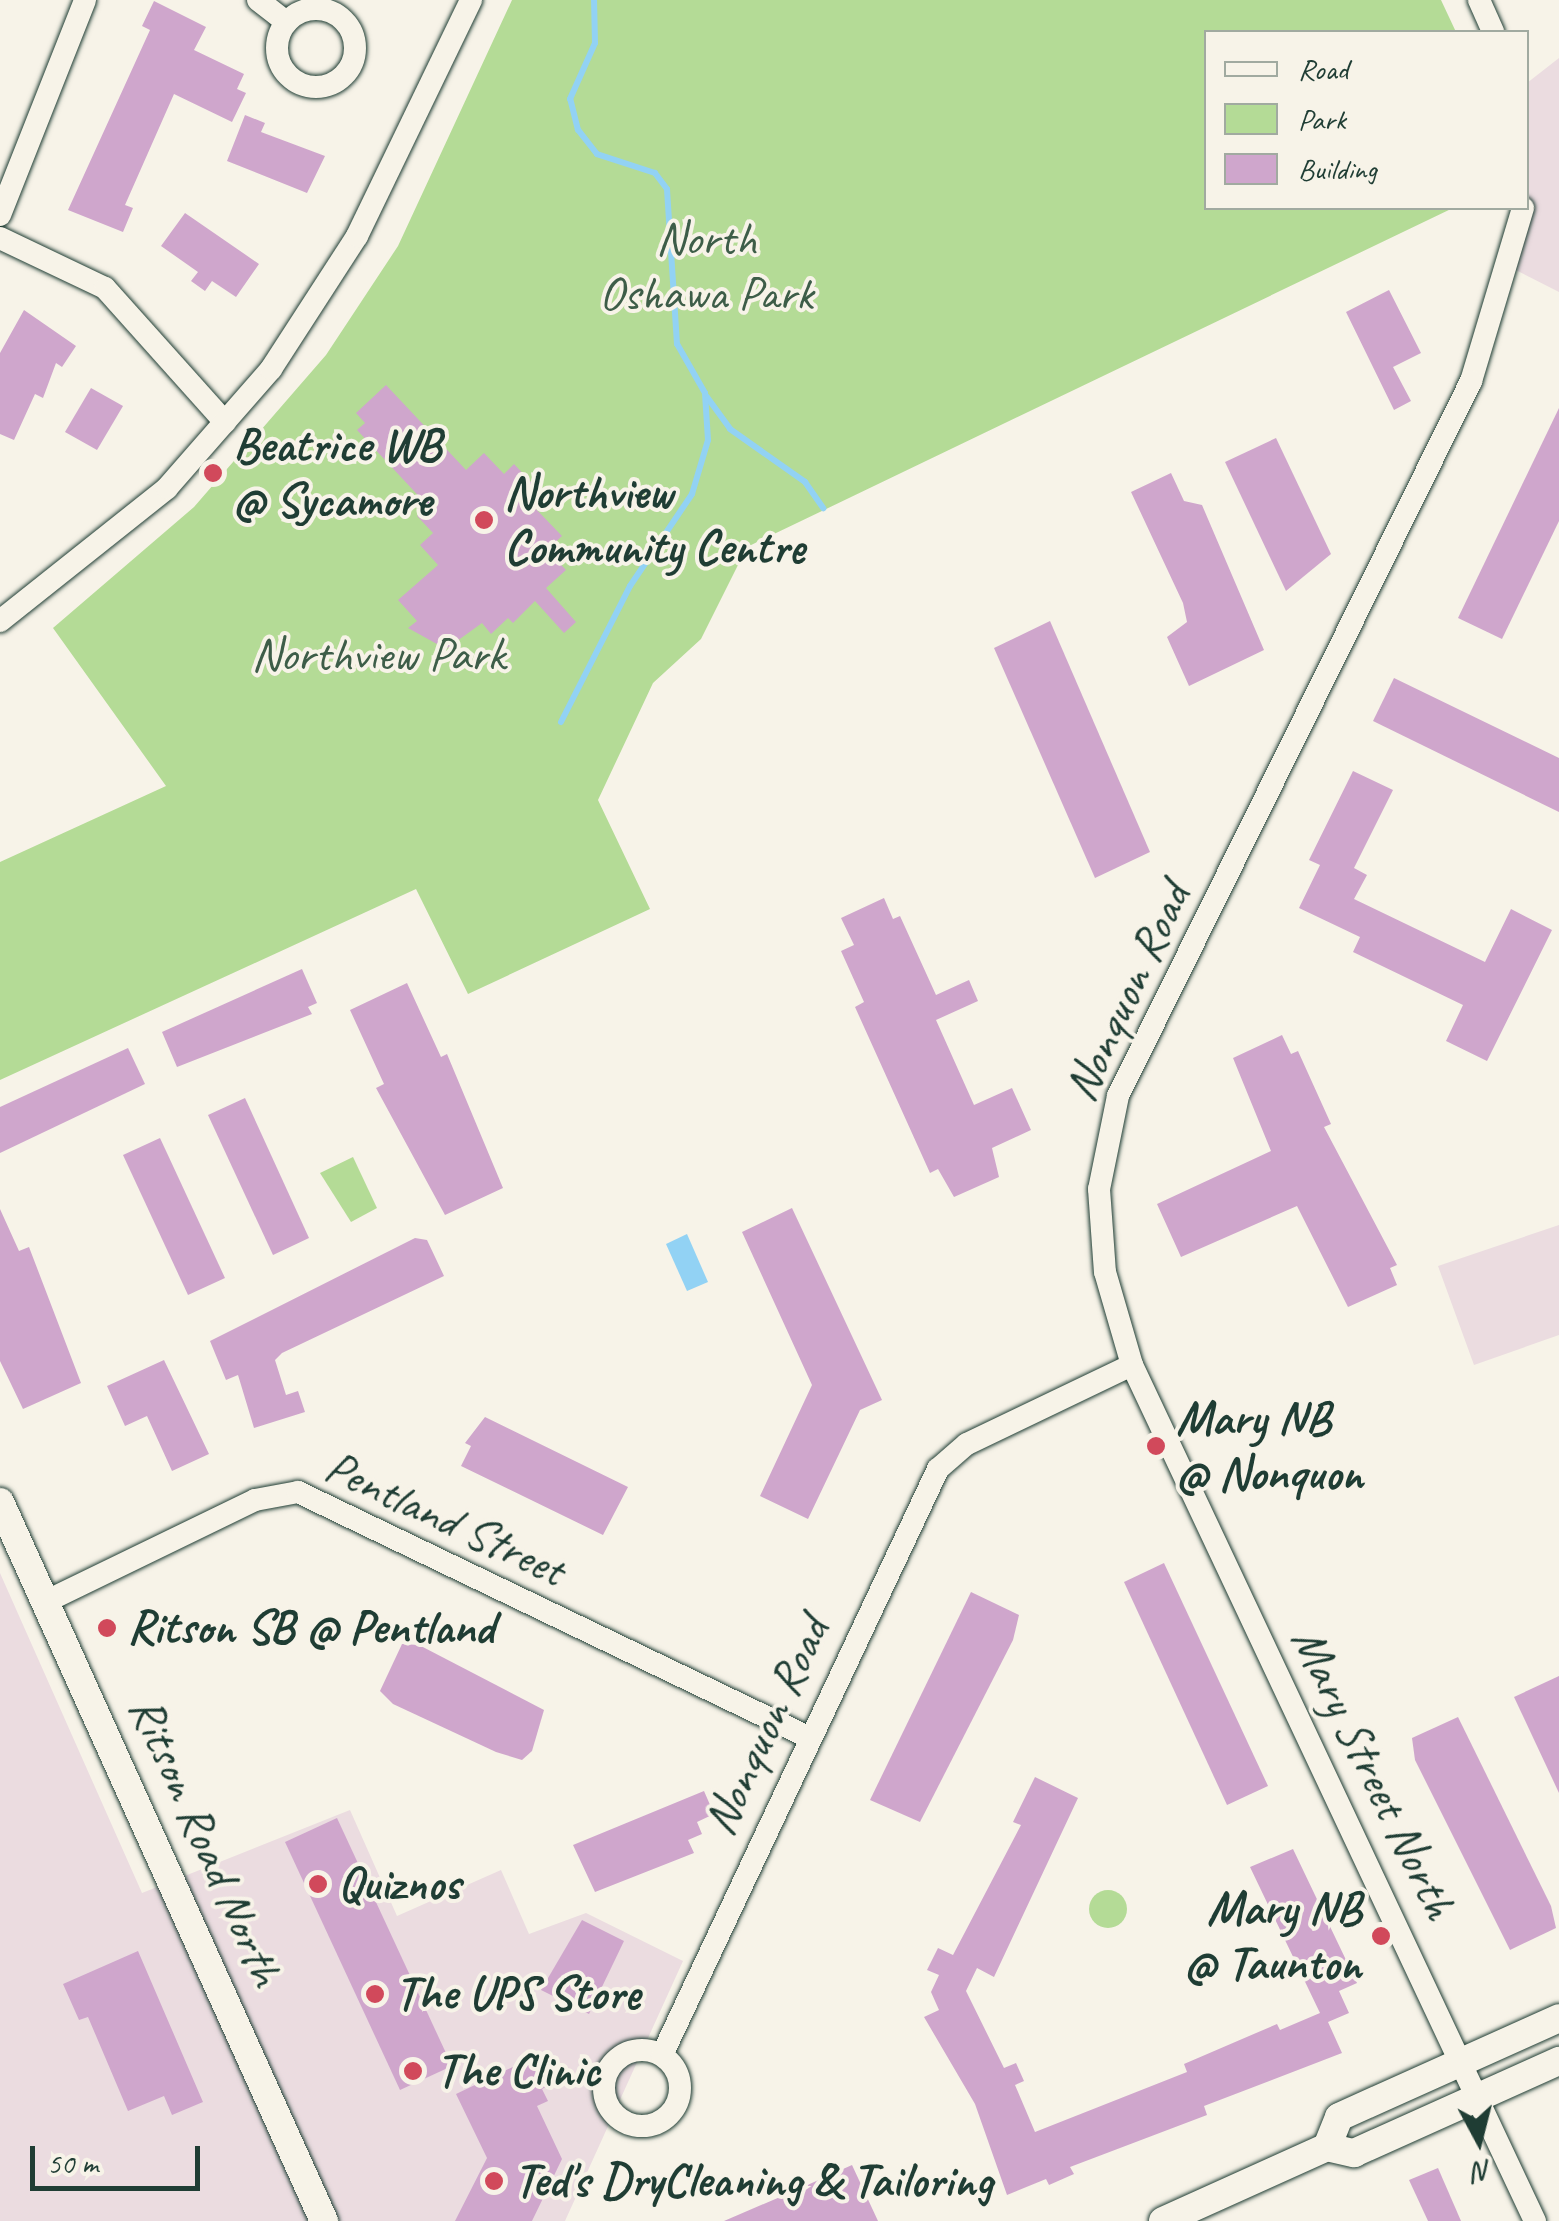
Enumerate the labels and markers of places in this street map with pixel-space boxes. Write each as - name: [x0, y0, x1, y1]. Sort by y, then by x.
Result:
- place label: Beatrice WB @ Sycamore: [233, 416, 442, 529]
- marker: Beatrice WB @ Sycamore: [202, 462, 224, 484]
- place label: Northview Community Centre: [504, 463, 804, 576]
- marker: Northview Community Centre: [473, 509, 495, 531]
- place label: Mary NB @ Nonquon: [1176, 1389, 1363, 1502]
- marker: Mary NB @ Nonquon: [1145, 1435, 1167, 1457]
- place label: Ritson SB @ Pentland: [127, 1599, 494, 1657]
- marker: Ritson SB @ Pentland: [96, 1617, 118, 1639]
- place label: Quiznos: [338, 1855, 460, 1913]
- marker: Quiznos: [307, 1873, 329, 1895]
- place label: Mary NB @ Taunton: [1184, 1879, 1361, 1992]
- marker: Mary NB @ Taunton: [1370, 1925, 1392, 1947]
- place label: The UPS Store: [395, 1965, 640, 2023]
- marker: The UPS Store: [364, 1983, 386, 2005]
- place label: The Clinic: [436, 2042, 600, 2100]
- marker: The Clinic: [400, 2058, 426, 2084]
- place label: Ted's DryCleaning & Tailoring: [514, 2152, 993, 2210]
- marker: Ted's DryCleaning & Tailoring: [483, 2170, 505, 2192]

